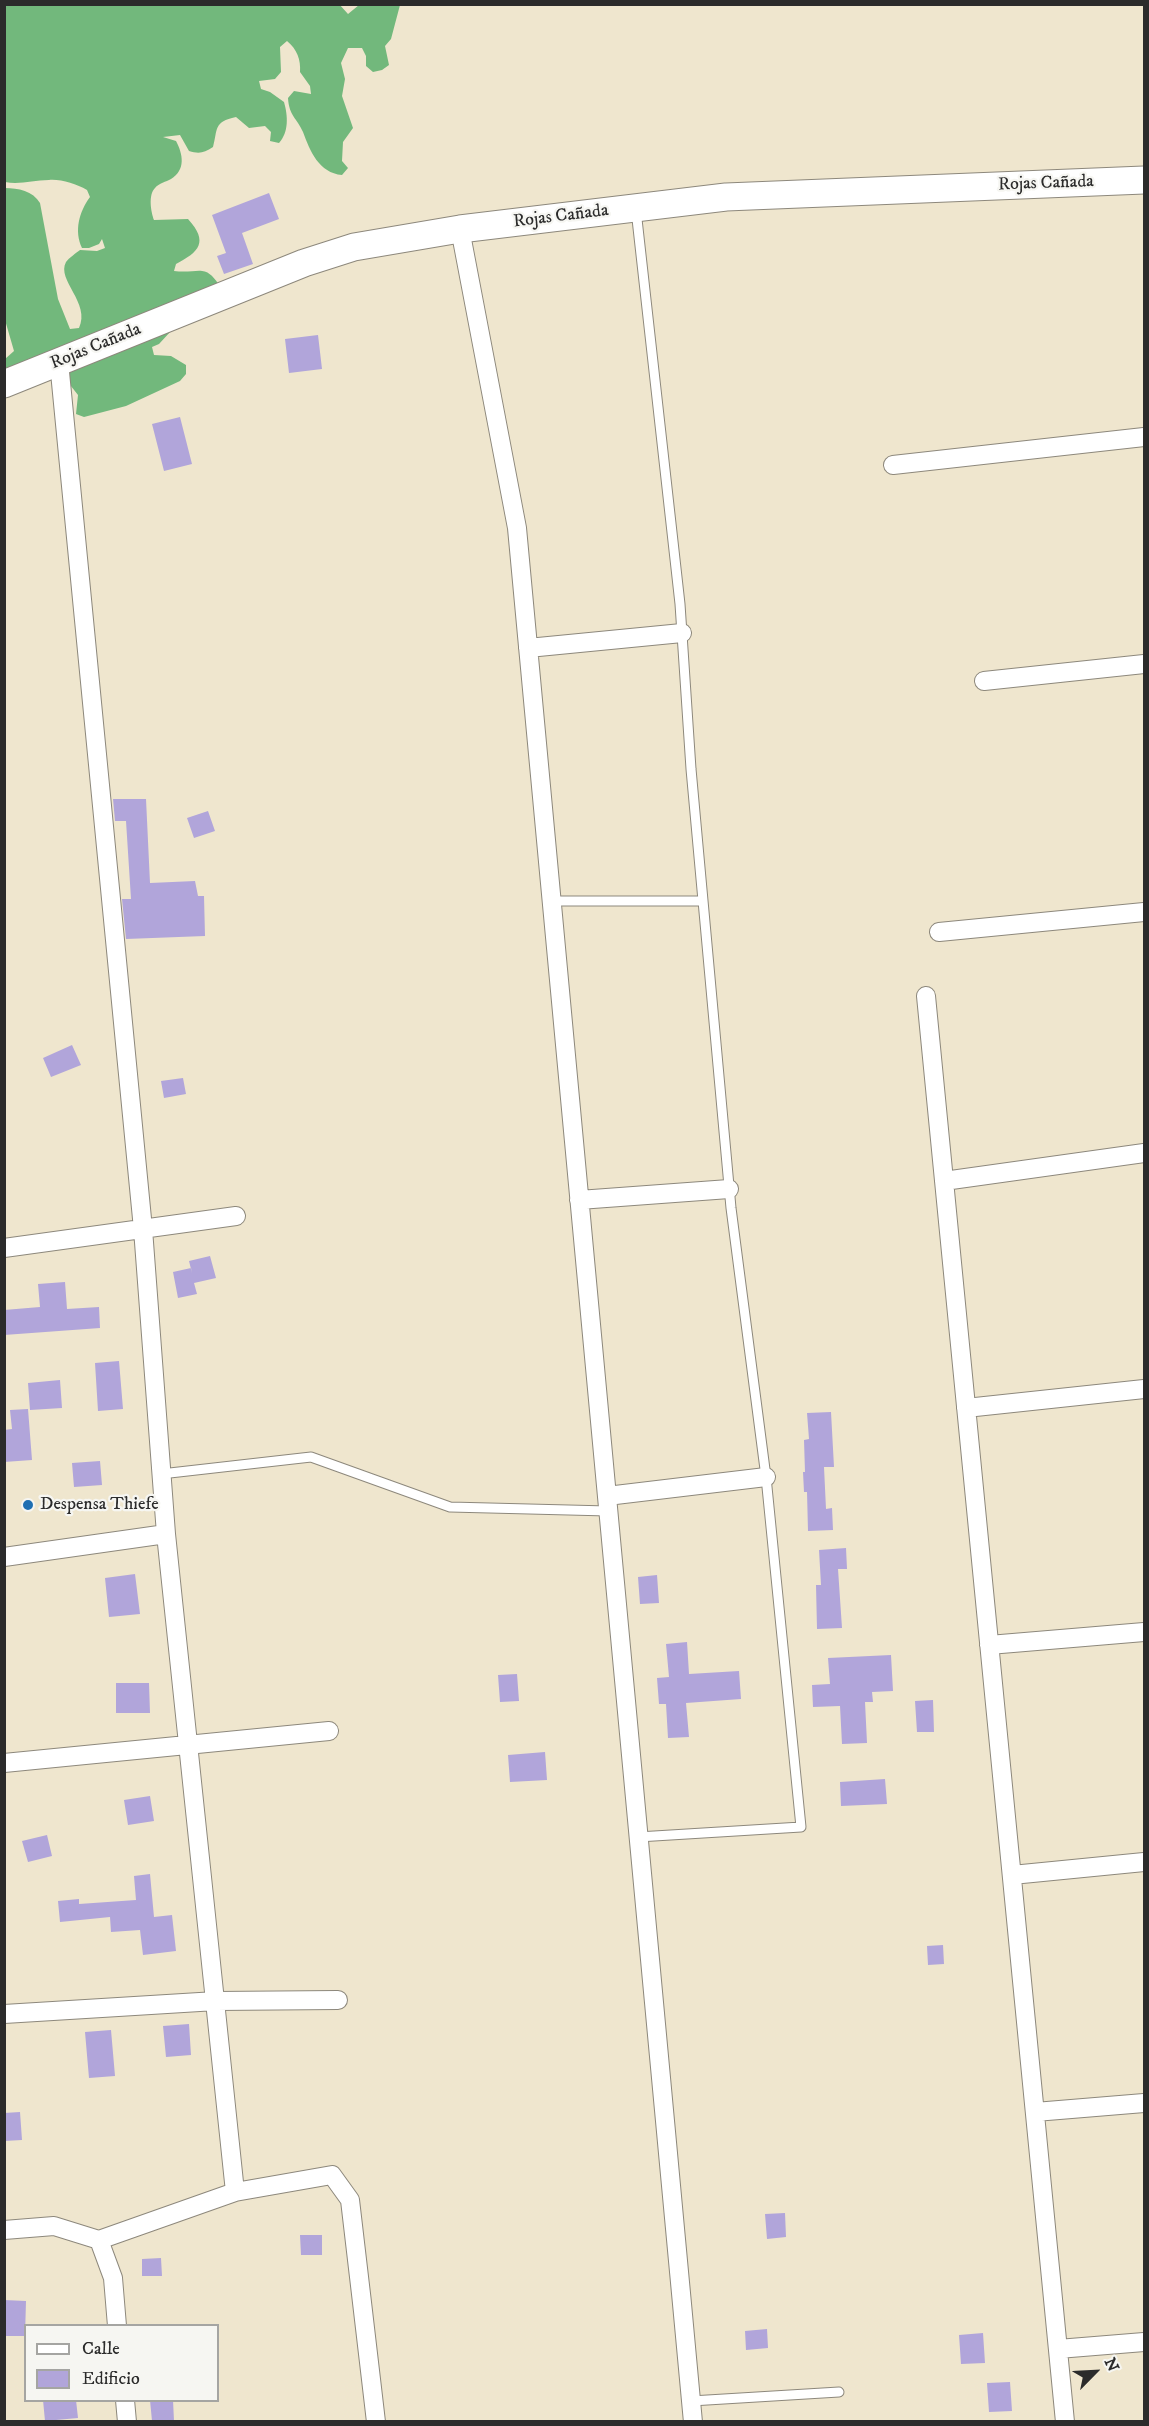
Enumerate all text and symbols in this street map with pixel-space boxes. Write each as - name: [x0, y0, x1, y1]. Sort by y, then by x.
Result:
- street label: Rojas Cañada: [998, 172, 1094, 196]
- street label: Rojas Cañada: [512, 200, 610, 234]
- street label: Rojas Cañada: [48, 319, 144, 375]
- place label: Despensa Thiefe: [40, 1494, 159, 1516]
- marker: Despensa Thiefe: [21, 1498, 35, 1512]
- legend: [24, 2324, 219, 2402]
- text: Calle: [82, 2338, 120, 2360]
- north arrow: [1065, 2342, 1125, 2402]
- text: N: [1100, 2355, 1123, 2375]
- text: Edificio: [82, 2368, 140, 2390]

